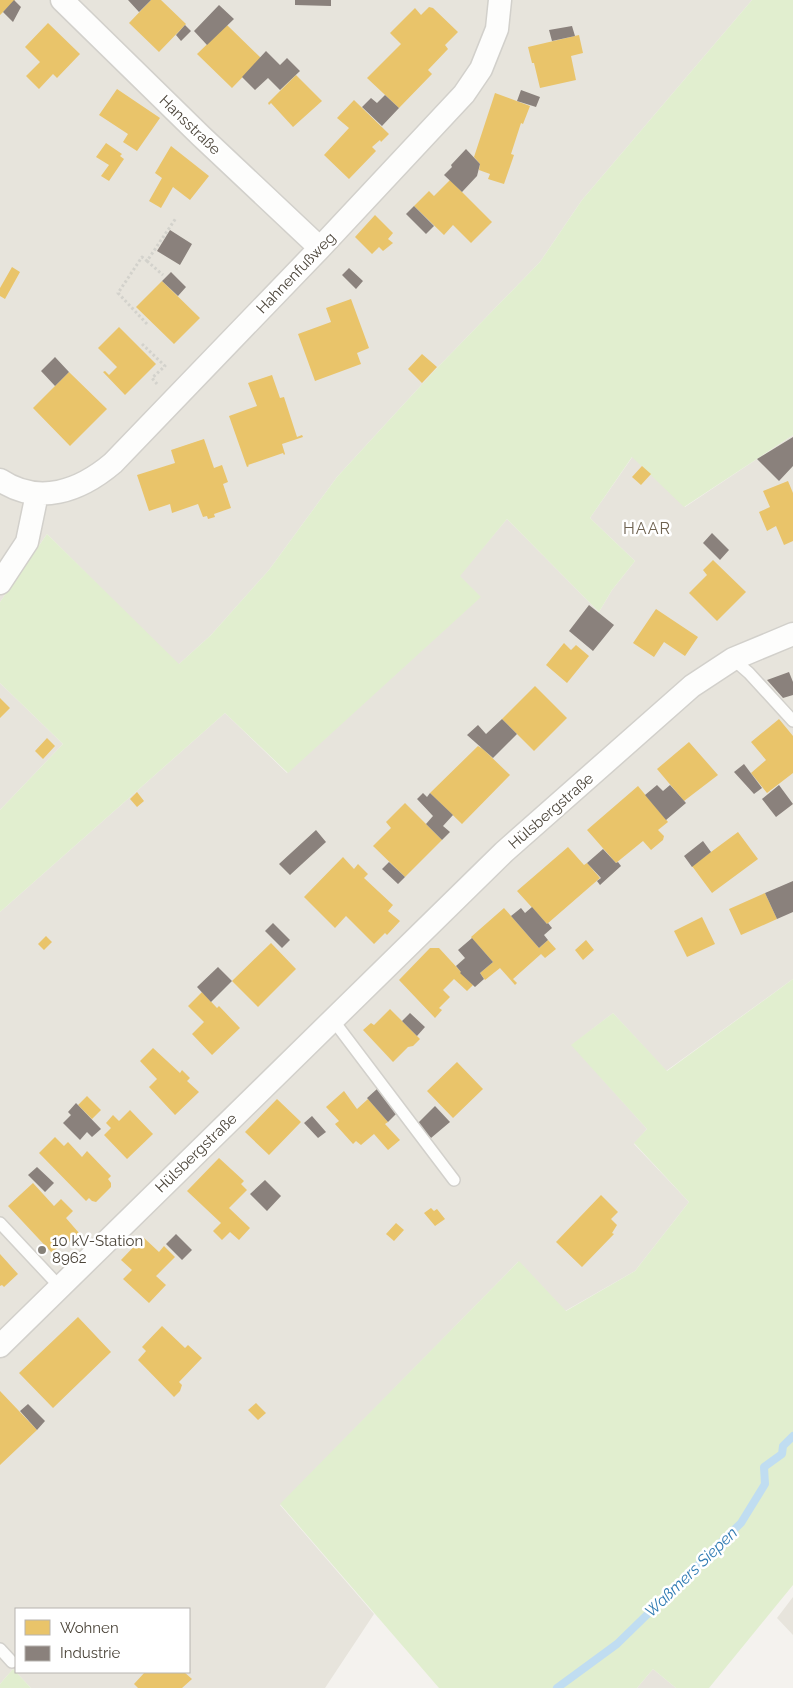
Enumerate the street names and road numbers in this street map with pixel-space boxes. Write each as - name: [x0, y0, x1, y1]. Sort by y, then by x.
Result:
- street label: Hansstraße: [156, 91, 224, 159]
- street label: Hahnenfußweg: [253, 229, 339, 317]
- street label: Hülsbergstraße: [505, 769, 597, 853]
- street label: Hülsbergstraße: [151, 1109, 241, 1196]

